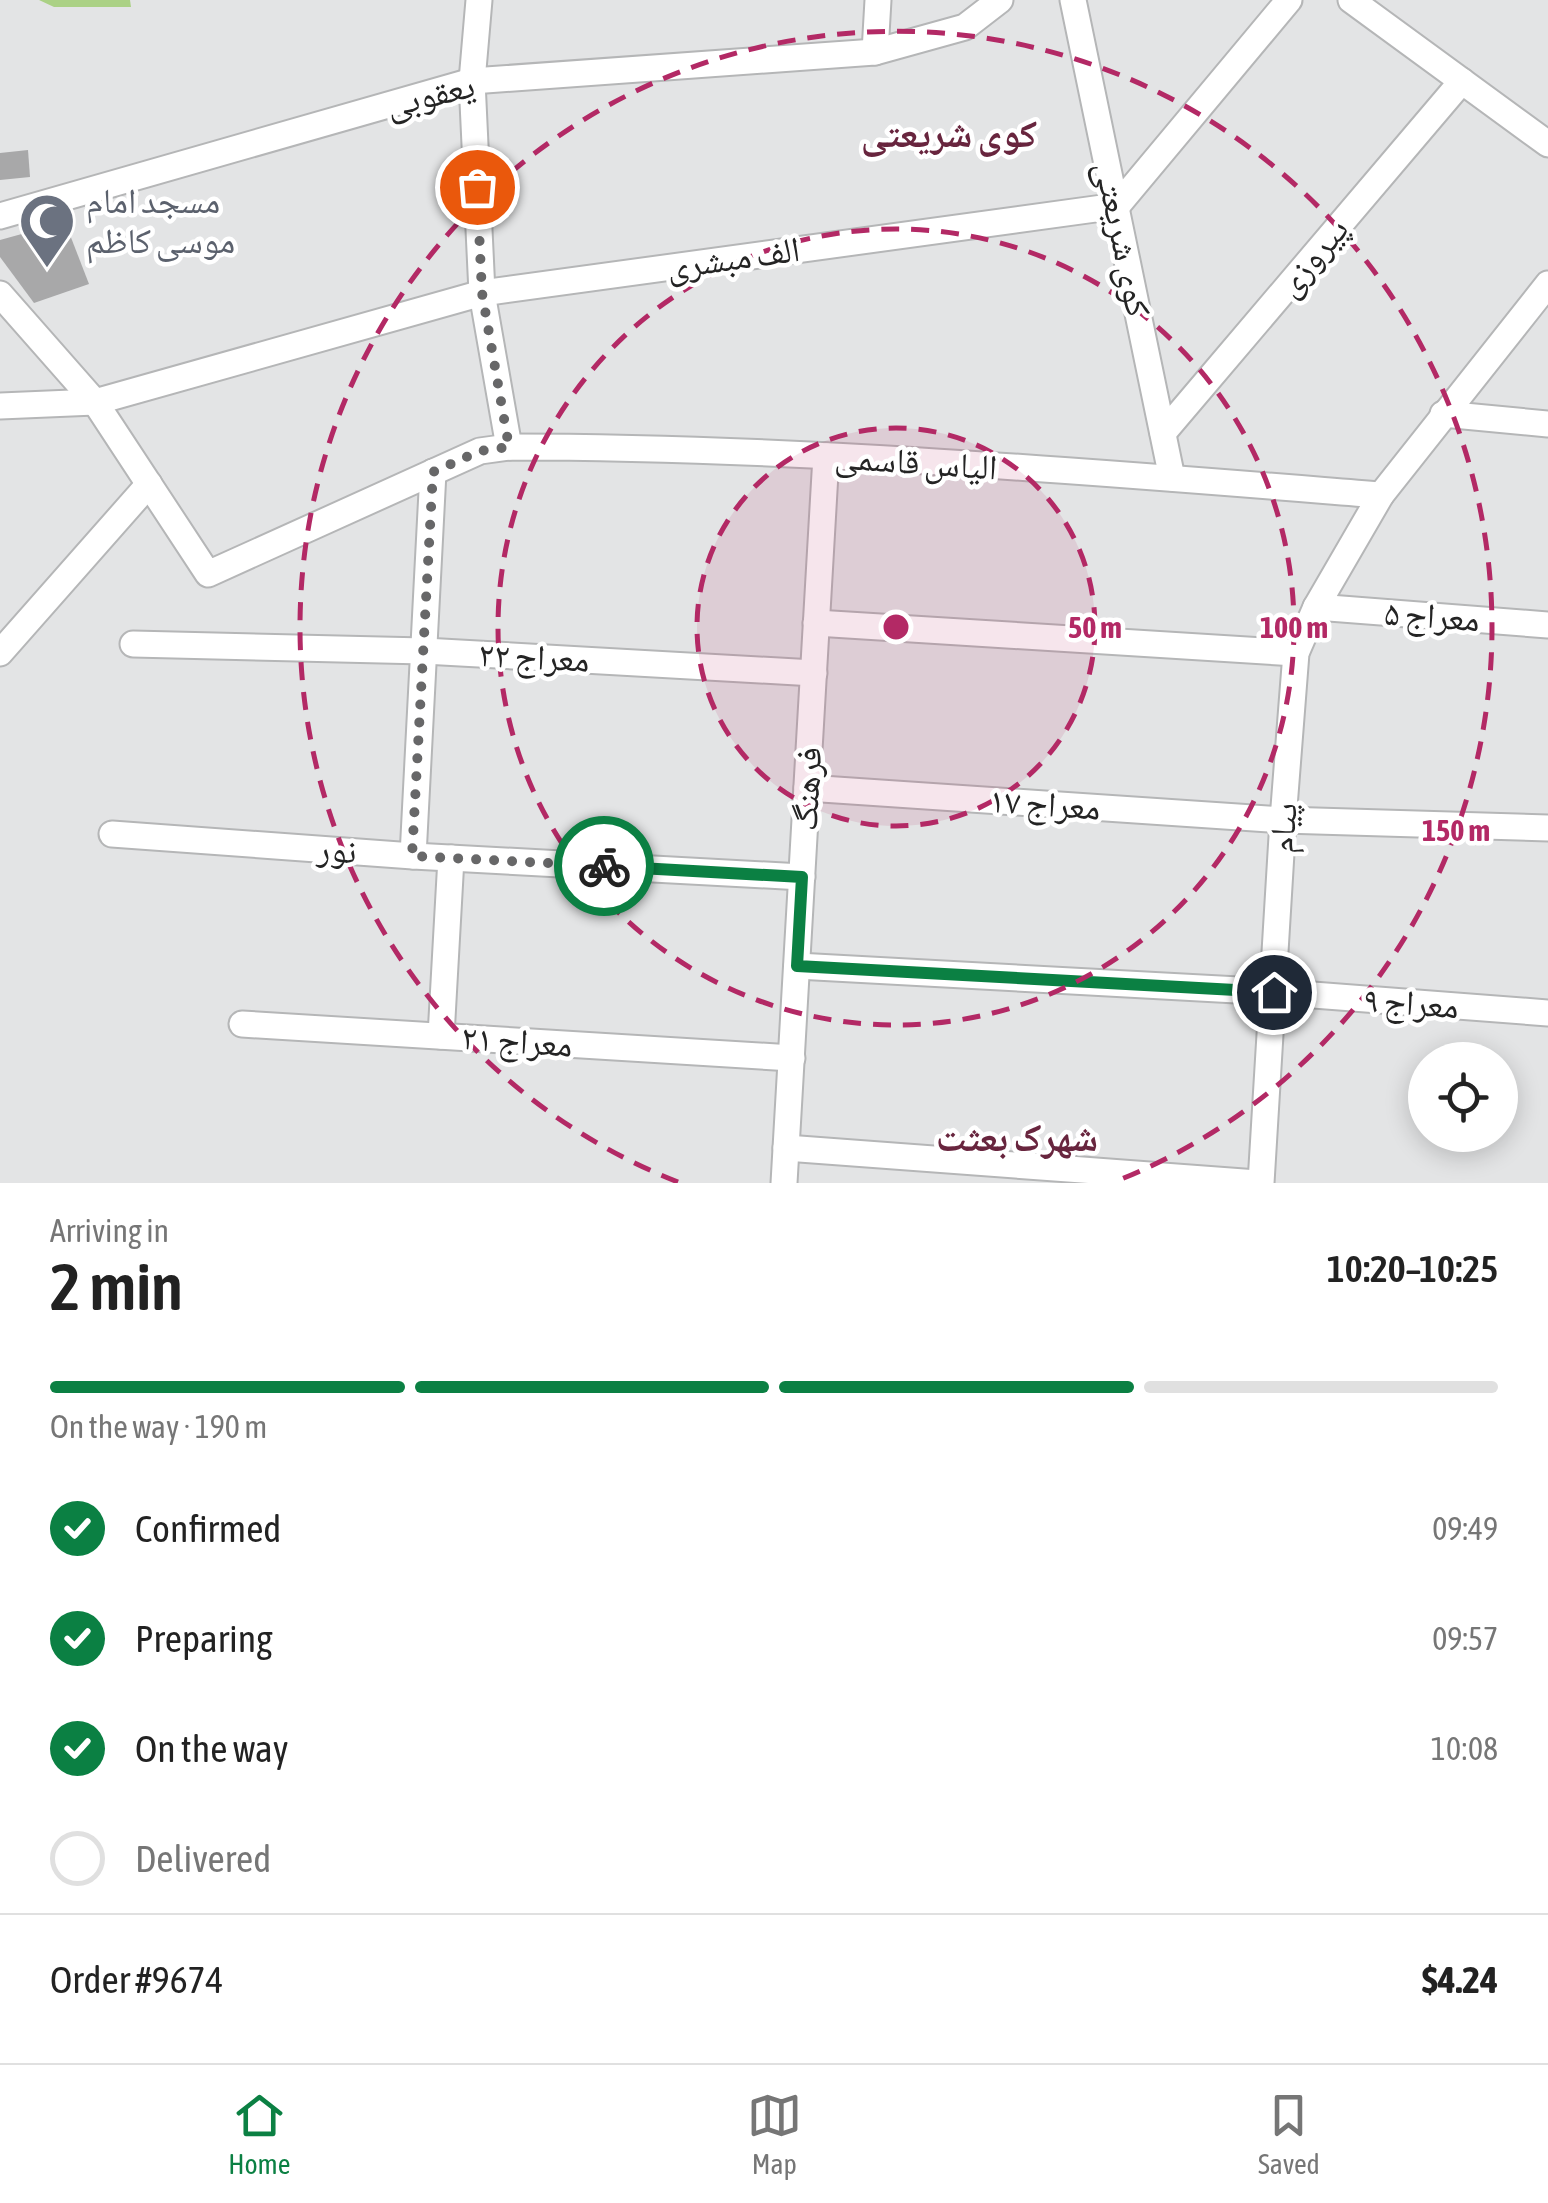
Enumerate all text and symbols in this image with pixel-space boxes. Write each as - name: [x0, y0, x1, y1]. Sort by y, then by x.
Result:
- street label: یعقوبی: [381, 64, 479, 126]
- district label: کوی شریعتی: [861, 112, 1037, 157]
- pin: [435, 145, 520, 230]
- street label: کوی شریعتی: [1086, 158, 1160, 320]
- icon: bag: [450, 160, 505, 215]
- place label: مسجد امام موسی کاظم: [86, 180, 235, 264]
- mosque icon: مسجد امام موسی کاظم: [17, 191, 77, 270]
- street label: پیروزی: [1267, 209, 1357, 305]
- street label: الف مبشری: [664, 228, 802, 288]
- street label: الیاس قاسمی: [833, 435, 999, 489]
- street label: معراج ۵: [1383, 592, 1481, 641]
- centre of rings: [878, 609, 914, 645]
- text: 50 m: [1068, 610, 1122, 644]
- text: 100 m: [1260, 610, 1328, 644]
- street label: معراج ۲۲: [477, 633, 591, 682]
- street label: فرهنگ: [784, 746, 828, 832]
- street label: معراج ۱۷: [988, 779, 1102, 830]
- street label: پیام: [1260, 801, 1308, 855]
- text: 150 m: [1422, 813, 1490, 847]
- courier: [554, 816, 654, 916]
- street label: نور: [315, 828, 358, 870]
- icon: bike: [577, 839, 632, 894]
- pin: [1232, 950, 1317, 1035]
- icon: home: [1247, 965, 1302, 1020]
- street label: معراج ۹: [1362, 979, 1460, 1028]
- street label: معراج ۲۱: [460, 1016, 574, 1067]
- map controls: [1408, 1042, 1518, 1152]
- button: locate: [1408, 1042, 1518, 1152]
- district label: شهرک بعثت: [936, 1116, 1098, 1160]
- text: Arriving in: [50, 1212, 169, 1249]
- text: 10:20–10:25: [1327, 1247, 1498, 1290]
- text: 2 min: [50, 1249, 183, 1324]
- text: On the way · 190 m: [50, 1408, 267, 1445]
- icon: check: [50, 1501, 105, 1556]
- text: Confirmed: [135, 1507, 281, 1550]
- text: 09:49: [1432, 1510, 1498, 1547]
- icon: check: [50, 1611, 105, 1666]
- text: Preparing: [135, 1617, 273, 1660]
- text: 09:57: [1432, 1620, 1498, 1657]
- icon: check: [50, 1721, 105, 1776]
- text: On the way: [135, 1727, 288, 1770]
- text: 10:08: [1431, 1730, 1498, 1767]
- text: Delivered: [135, 1837, 271, 1880]
- text: Order #9674: [50, 1958, 223, 2001]
- text: $4.24: [1422, 1958, 1498, 2001]
- tab: Home: [228, 2088, 290, 2180]
- tab: Map: [747, 2088, 802, 2180]
- tab: Saved: [1258, 2088, 1320, 2180]

